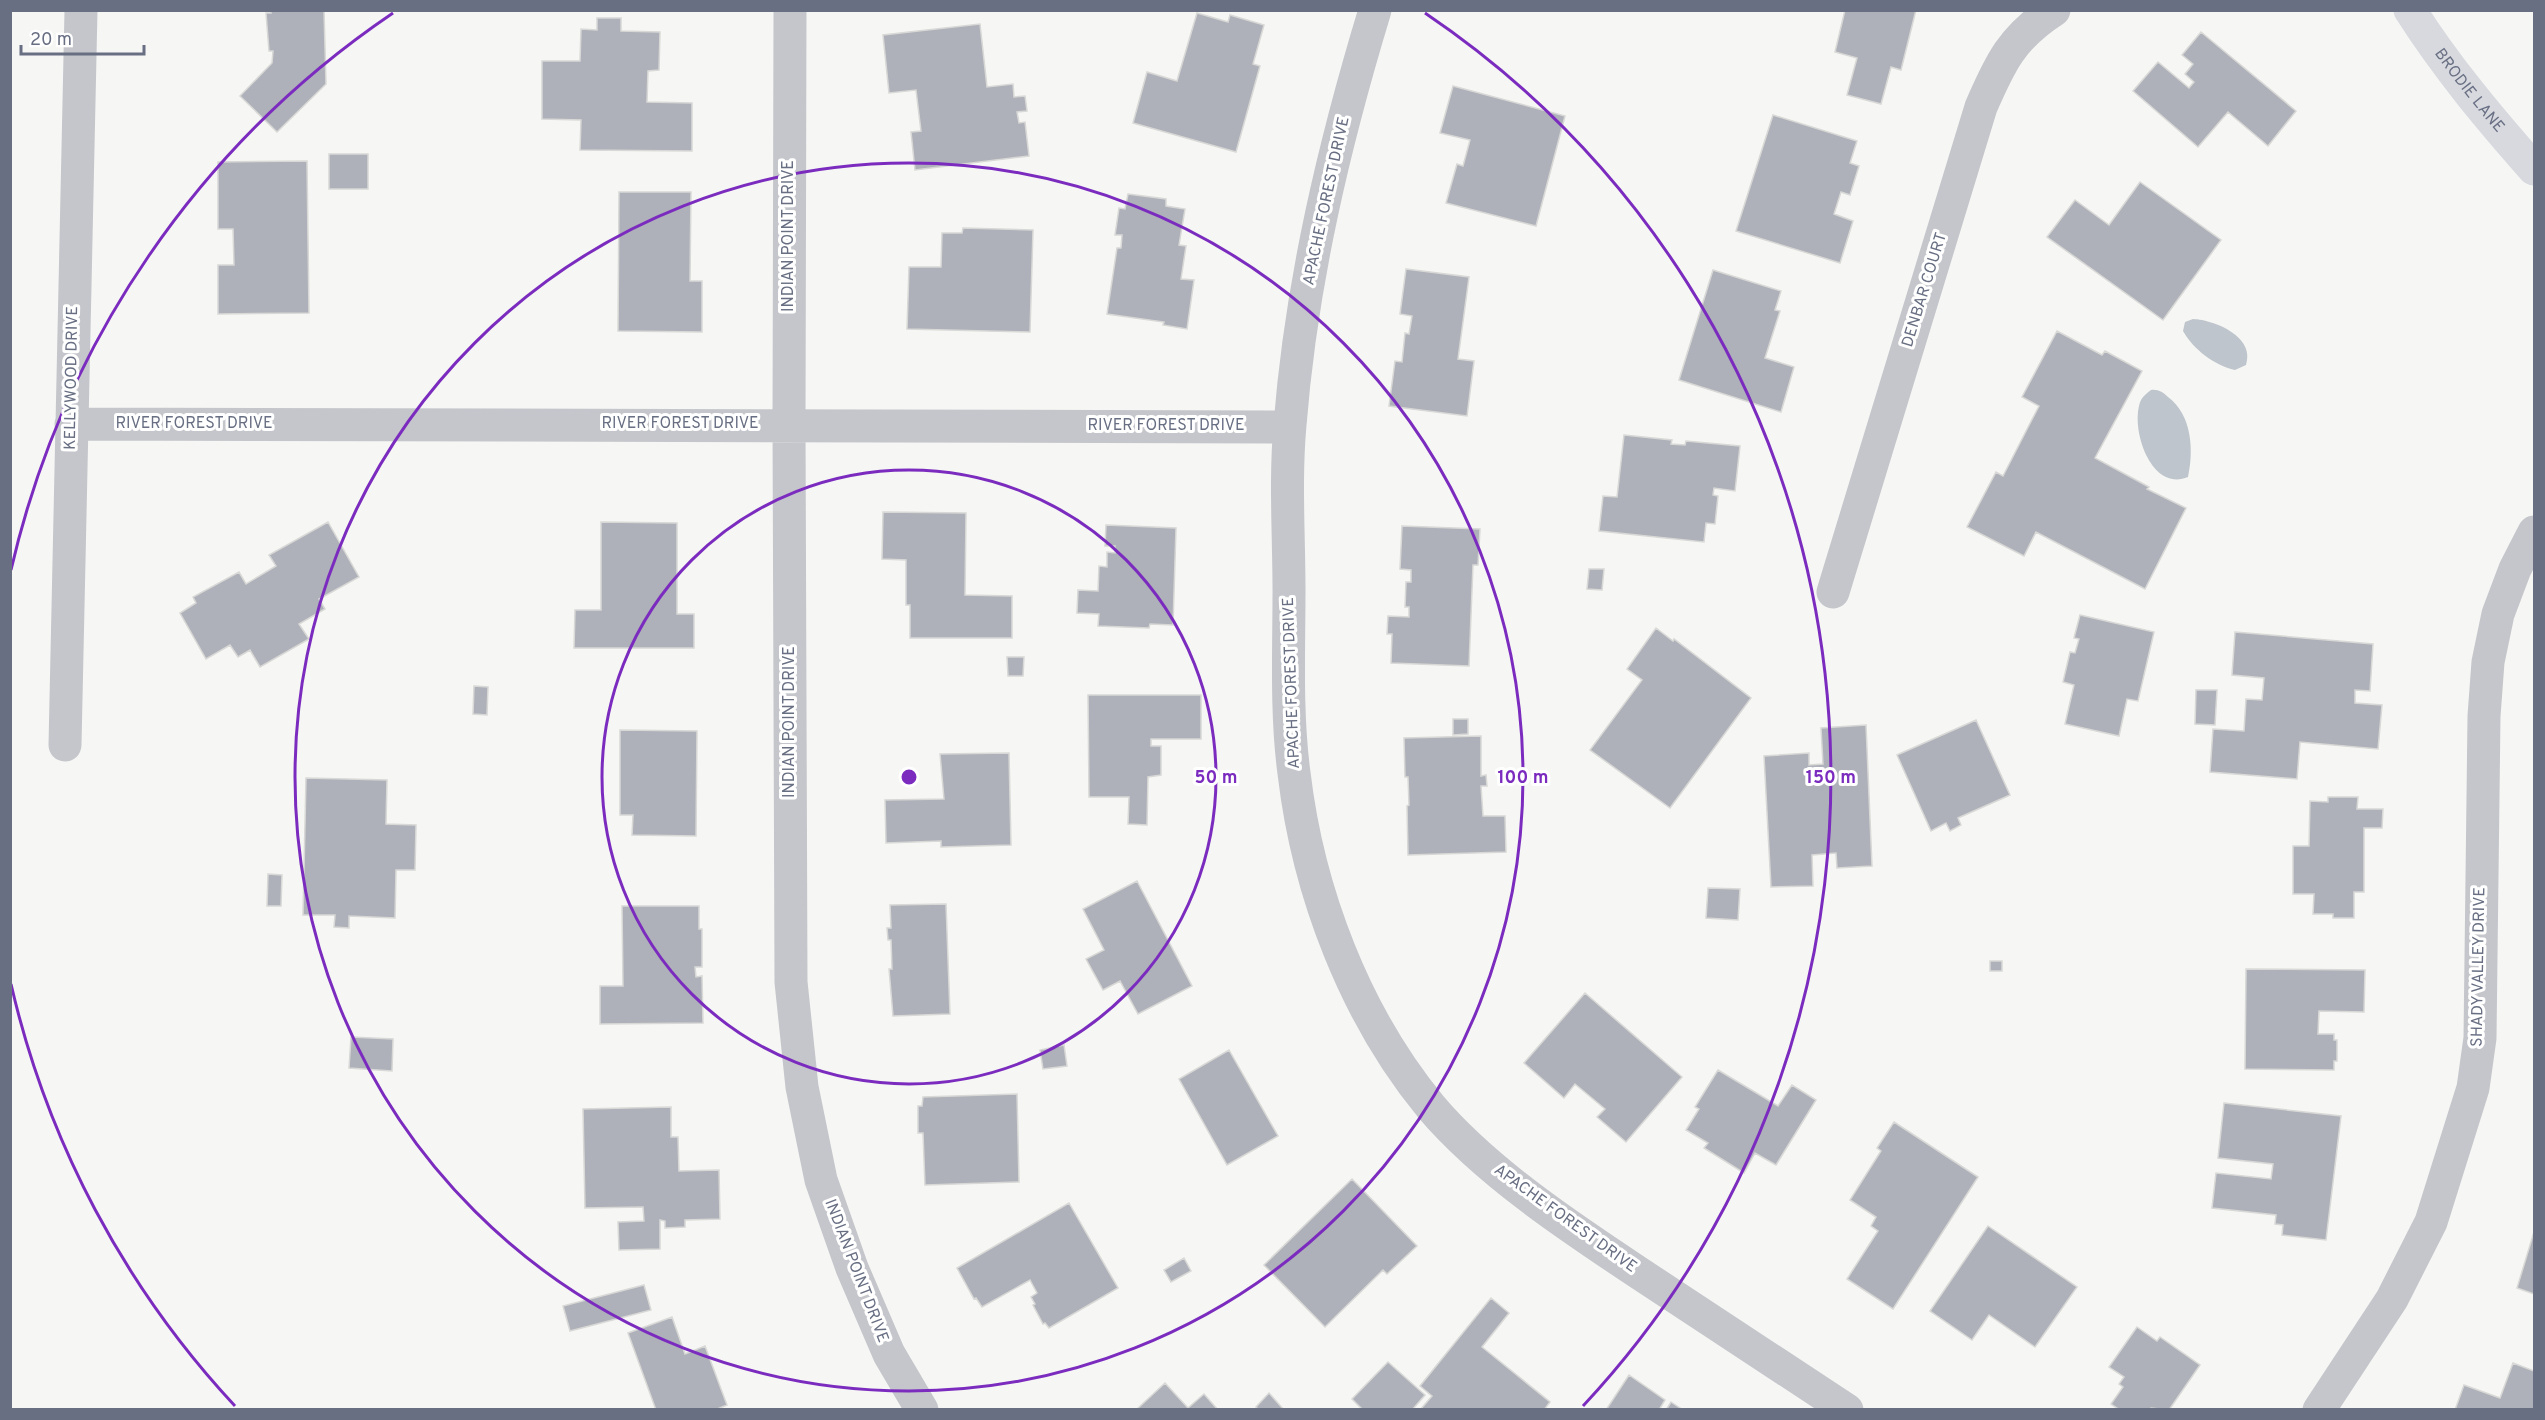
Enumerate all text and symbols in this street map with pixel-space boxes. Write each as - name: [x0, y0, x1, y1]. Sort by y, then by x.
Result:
- scale bar: [21, 18, 144, 56]
- text: 20 m: [30, 29, 72, 52]
- street label: BRODIE LANE: [2429, 45, 2508, 137]
- street label: APACHE FOREST DRIVE: [1299, 115, 1355, 287]
- street label: INDIAN POINT DRIVE: [779, 160, 799, 312]
- street label: DENBAR COURT: [1898, 230, 1952, 350]
- street label: KELLYWOOD DRIVE: [61, 306, 83, 450]
- street label: RIVER FOREST DRIVE: [115, 414, 273, 434]
- street label: RIVER FOREST DRIVE: [601, 414, 759, 434]
- street label: RIVER FOREST DRIVE: [1087, 416, 1245, 436]
- street label: APACHE FOREST DRIVE: [1279, 597, 1305, 769]
- street label: INDIAN POINT DRIVE: [780, 646, 800, 798]
- centre of rings: [899, 767, 919, 787]
- text: 50 m: [1194, 767, 1238, 790]
- text: 100 m: [1497, 767, 1549, 790]
- text: 150 m: [1806, 767, 1856, 790]
- street label: SHADY VALLEY DRIVE: [2468, 887, 2490, 1047]
- street label: APACHE FOREST DRIVE: [1490, 1160, 1640, 1278]
- street label: INDIAN POINT DRIVE: [819, 1196, 893, 1346]

